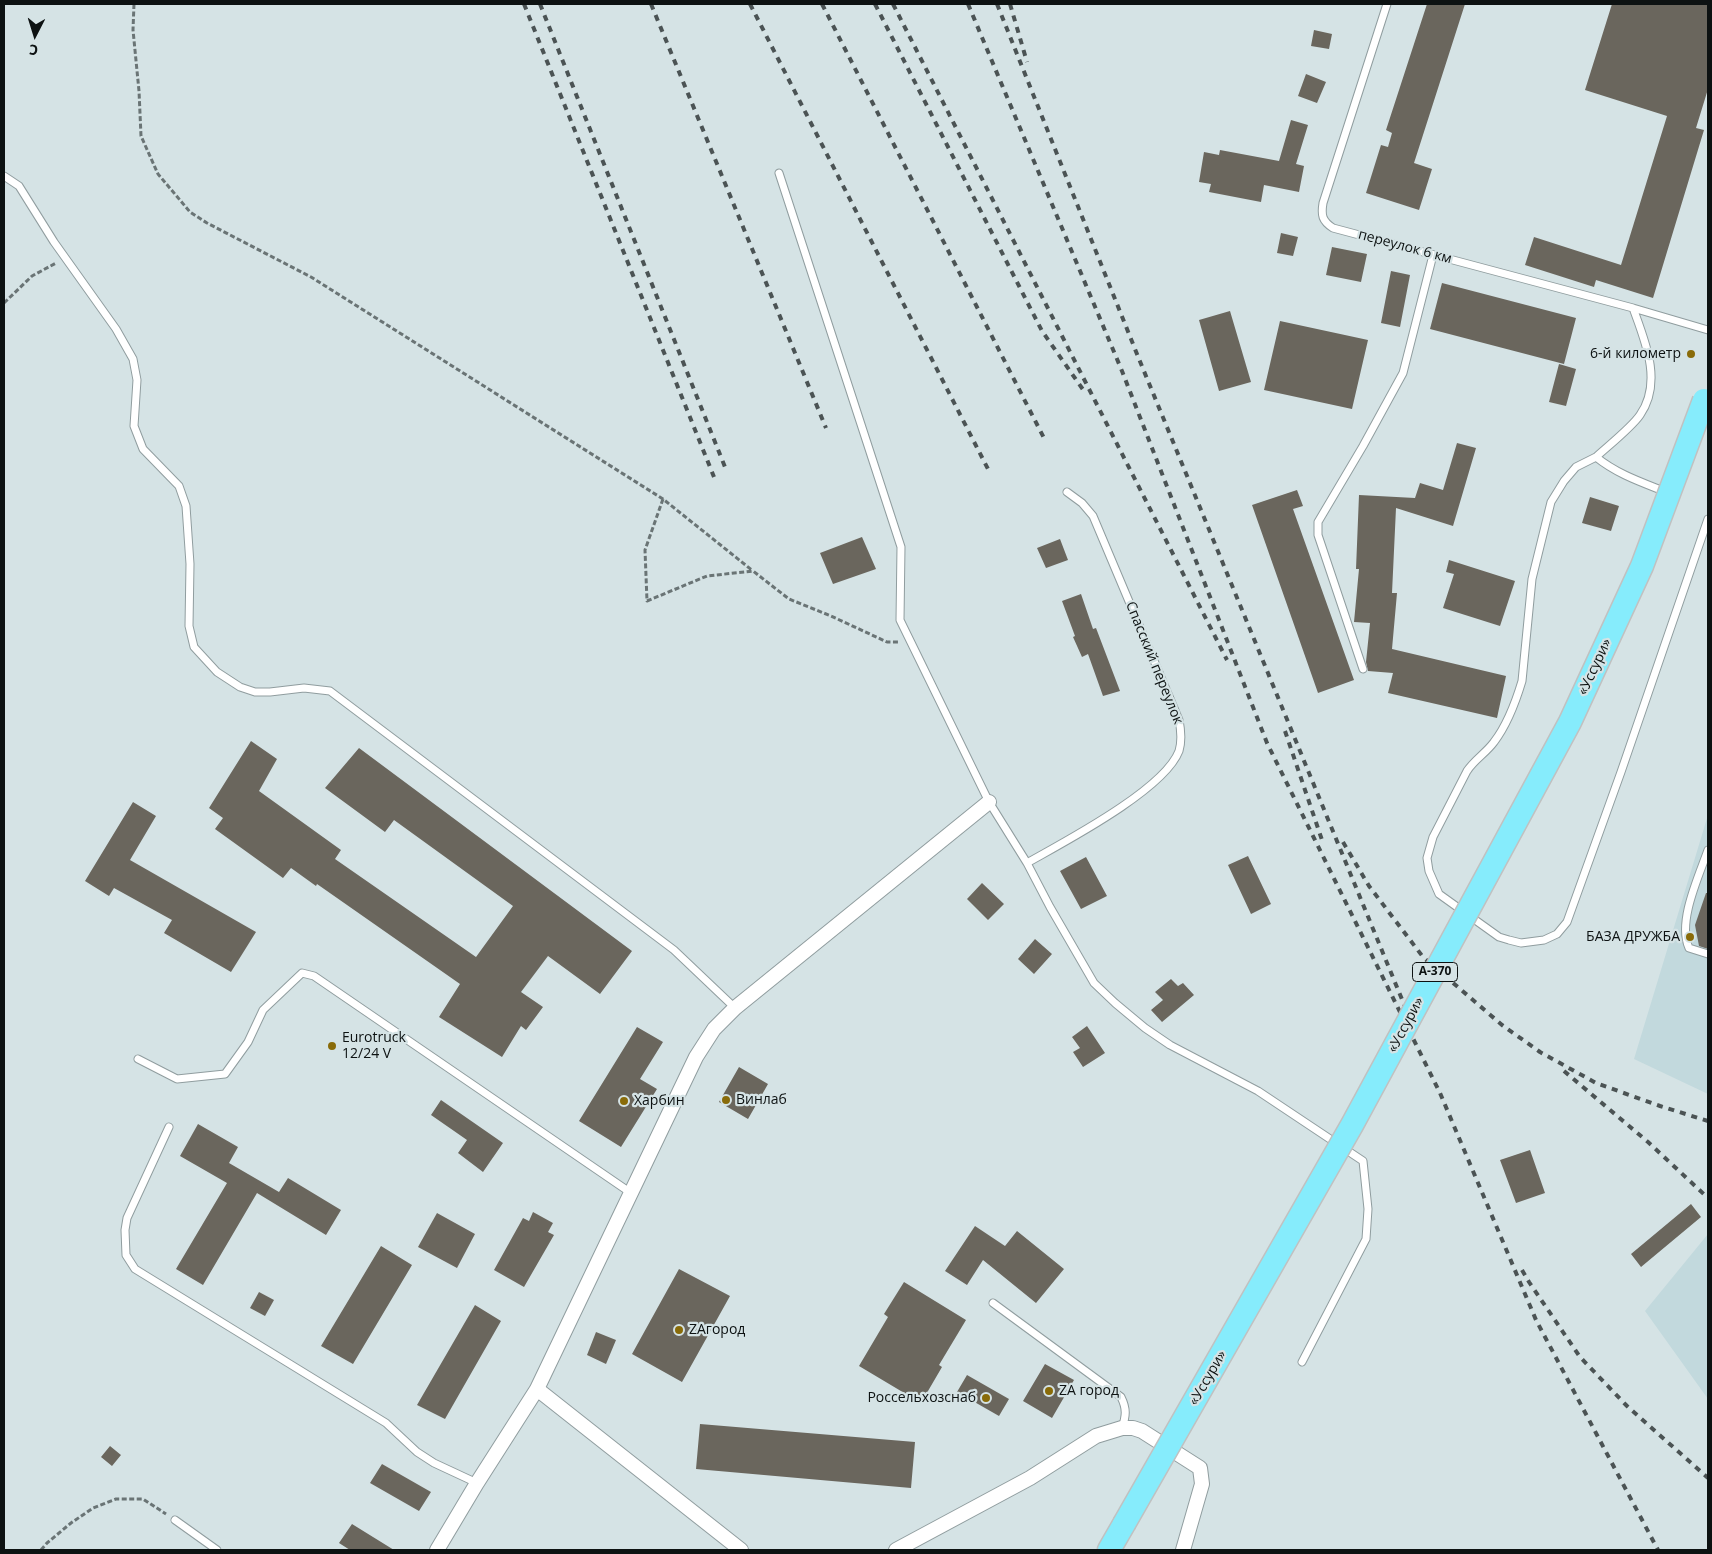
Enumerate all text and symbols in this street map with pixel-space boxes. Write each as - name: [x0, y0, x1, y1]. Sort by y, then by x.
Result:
- north arrow: [10, 10, 60, 60]
- text: С: [28, 41, 39, 60]
- street label: переулок 6 км: [1356, 226, 1454, 268]
- place label: 6-й километр: [1590, 346, 1681, 362]
- marker: 6-й километр: [1685, 348, 1697, 360]
- street label: Спасский переулок: [1122, 599, 1186, 727]
- street label: «Уссури»: [1575, 636, 1615, 698]
- place label: БАЗА ДРУЖБА: [1586, 929, 1680, 945]
- marker: БАЗА ДРУЖБА: [1684, 931, 1696, 943]
- road number: А-370: [1412, 962, 1458, 982]
- street label: «Уссури»: [1384, 994, 1428, 1056]
- place label: Eurotruck 12/24 V: [342, 1030, 406, 1062]
- marker: Eurotruck 12/24 V: [326, 1040, 338, 1052]
- place label: Винлаб: [736, 1092, 787, 1108]
- place label: Харбин: [634, 1093, 685, 1109]
- marker: Винлаб: [720, 1094, 732, 1106]
- marker: Харбин: [618, 1095, 630, 1107]
- place label: ZAгород: [689, 1322, 745, 1338]
- marker: ZAгород: [673, 1324, 685, 1336]
- street label: «Уссури»: [1186, 1348, 1230, 1408]
- place label: ZA город: [1059, 1383, 1119, 1399]
- marker: ZA город: [1043, 1385, 1055, 1397]
- place label: Россельхозснаб: [867, 1390, 976, 1406]
- marker: Россельхозснаб: [980, 1392, 992, 1404]

